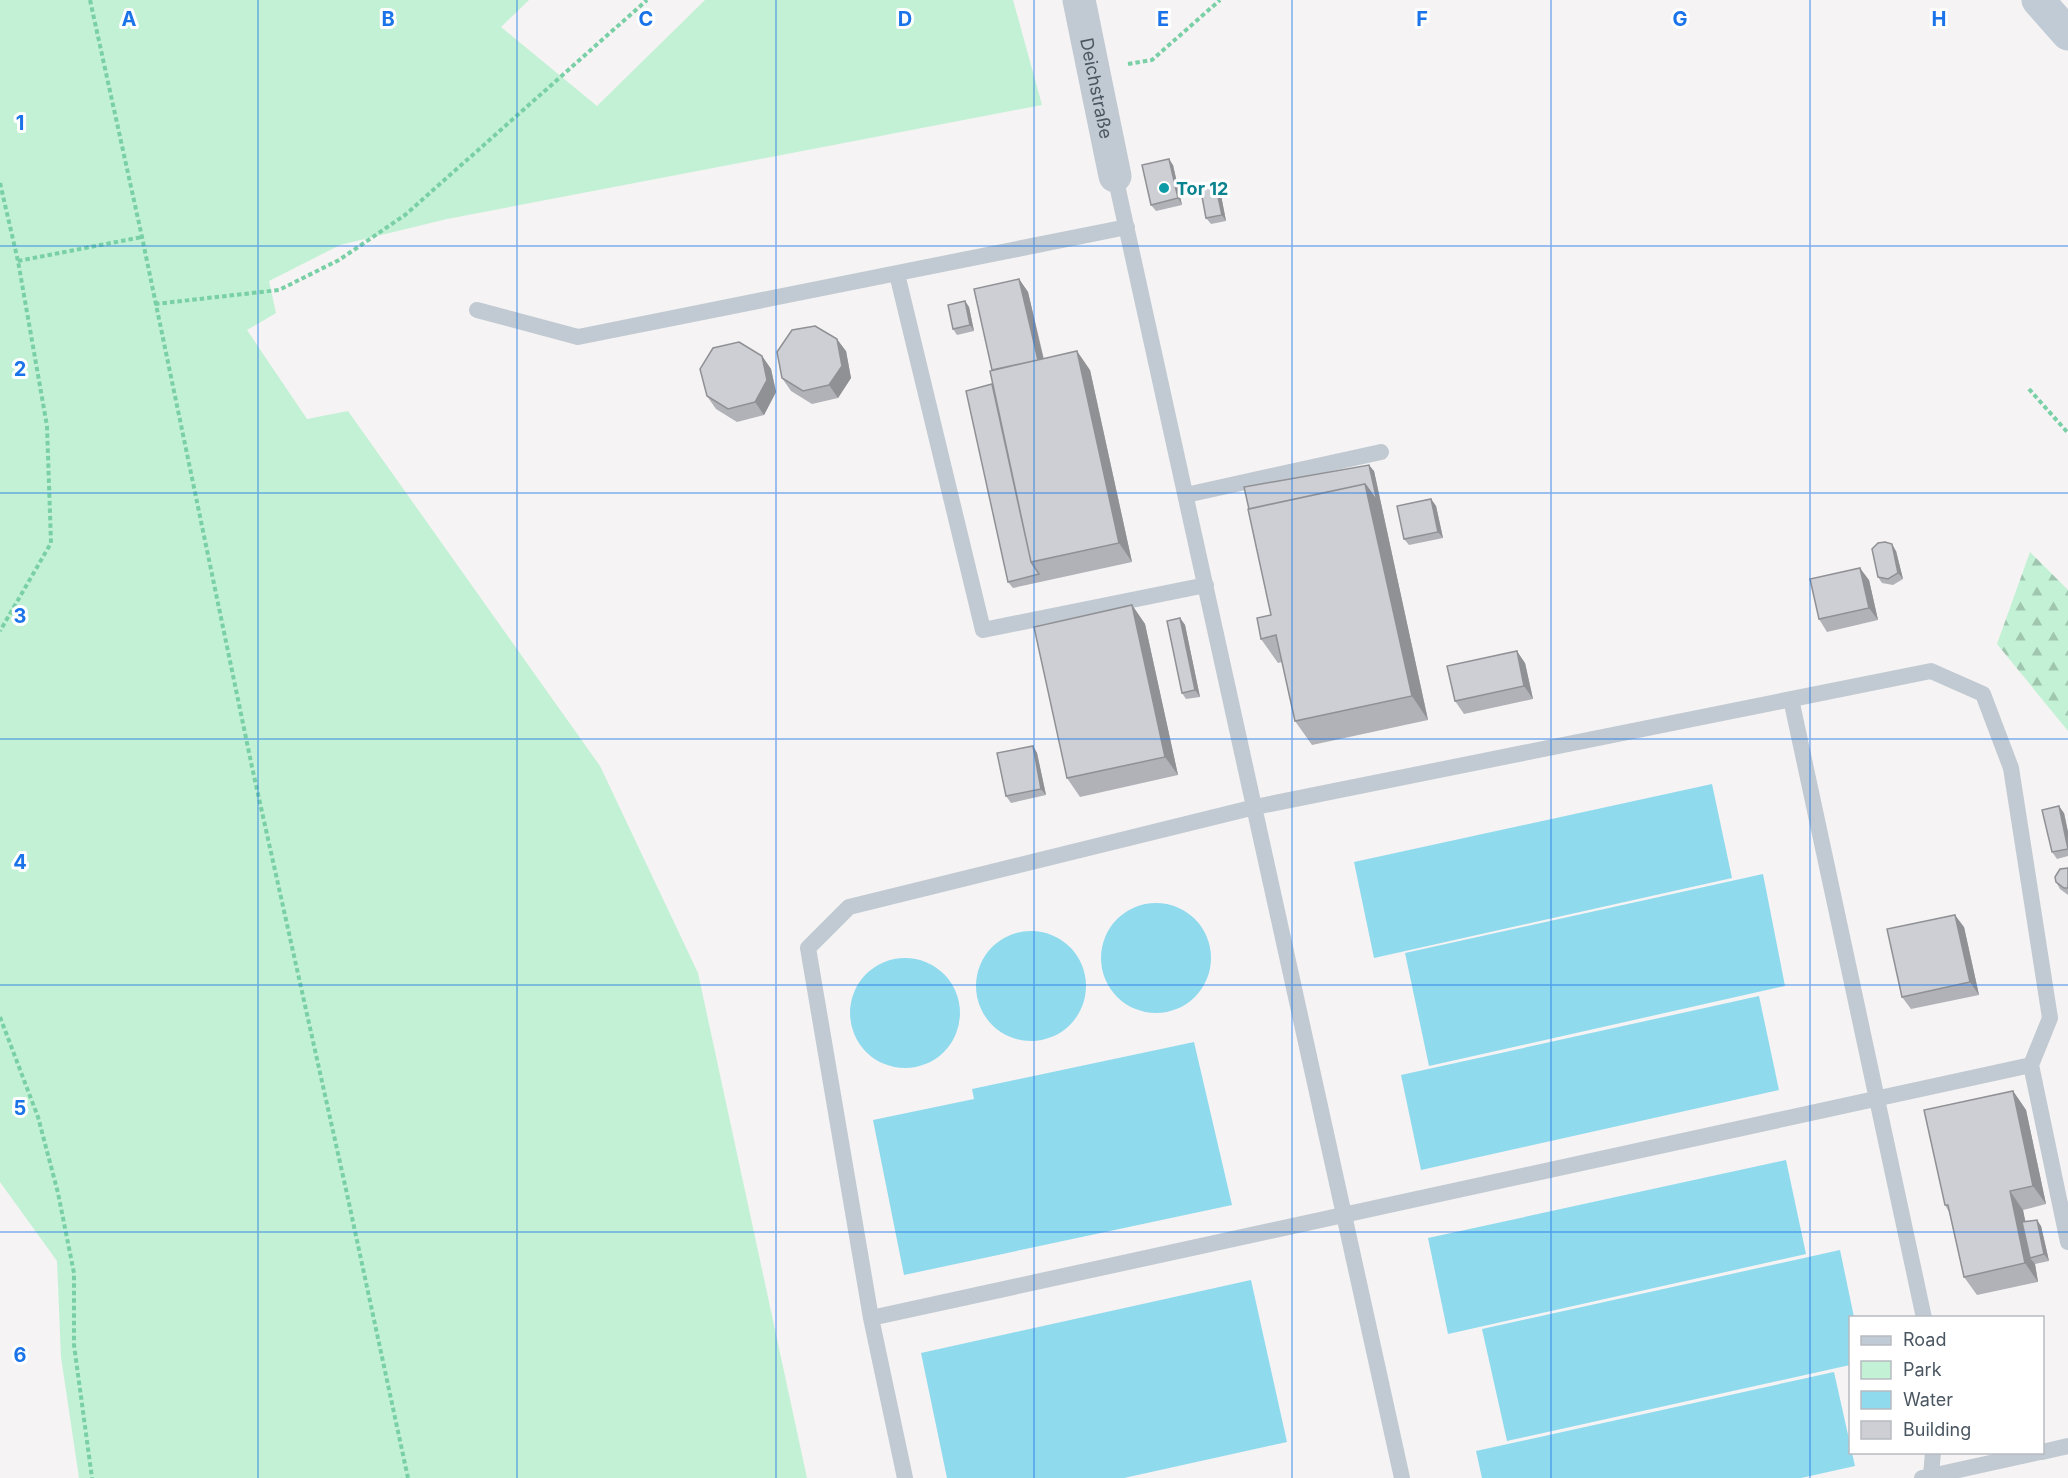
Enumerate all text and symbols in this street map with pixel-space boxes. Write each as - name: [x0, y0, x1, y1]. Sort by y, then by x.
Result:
- text: A: [122, 7, 137, 31]
- text: B: [381, 7, 395, 31]
- text: C: [639, 7, 653, 31]
- text: D: [898, 7, 912, 31]
- text: E: [1157, 7, 1169, 31]
- text: F: [1416, 7, 1428, 31]
- text: G: [1672, 7, 1688, 31]
- text: H: [1932, 7, 1946, 31]
- street label: Deichstraße: [1076, 36, 1118, 141]
- text: 1: [16, 111, 24, 135]
- place label: Tor 12: [1176, 178, 1228, 199]
- marker: Tor 12: [1157, 181, 1171, 195]
- text: 2: [14, 357, 26, 381]
- text: 3: [14, 604, 26, 628]
- text: 4: [13, 850, 27, 874]
- text: 5: [14, 1096, 26, 1120]
- legend: [1849, 1316, 2044, 1454]
- text: Road: [1903, 1329, 1946, 1350]
- text: 6: [14, 1343, 27, 1367]
- text: Park: [1903, 1359, 1942, 1380]
- text: Water: [1903, 1389, 1953, 1410]
- text: Building: [1903, 1419, 1971, 1440]

